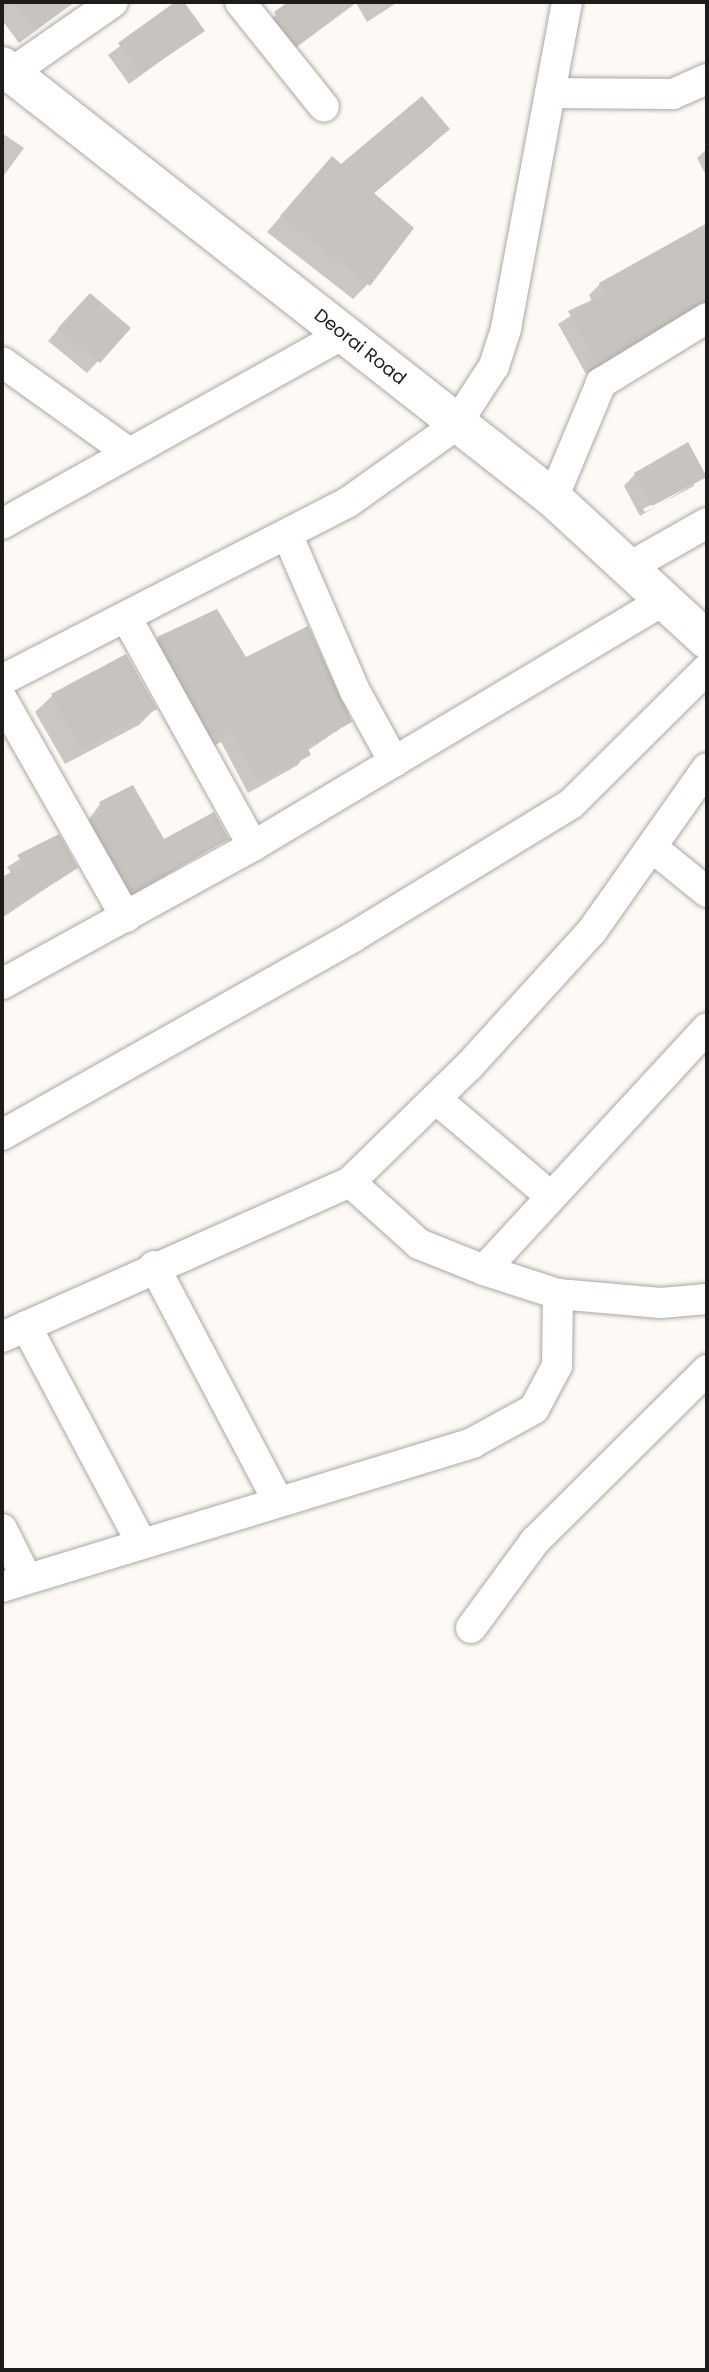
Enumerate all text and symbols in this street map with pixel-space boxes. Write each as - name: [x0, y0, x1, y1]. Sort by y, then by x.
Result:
- street label: Deorai Road: [310, 305, 410, 389]

